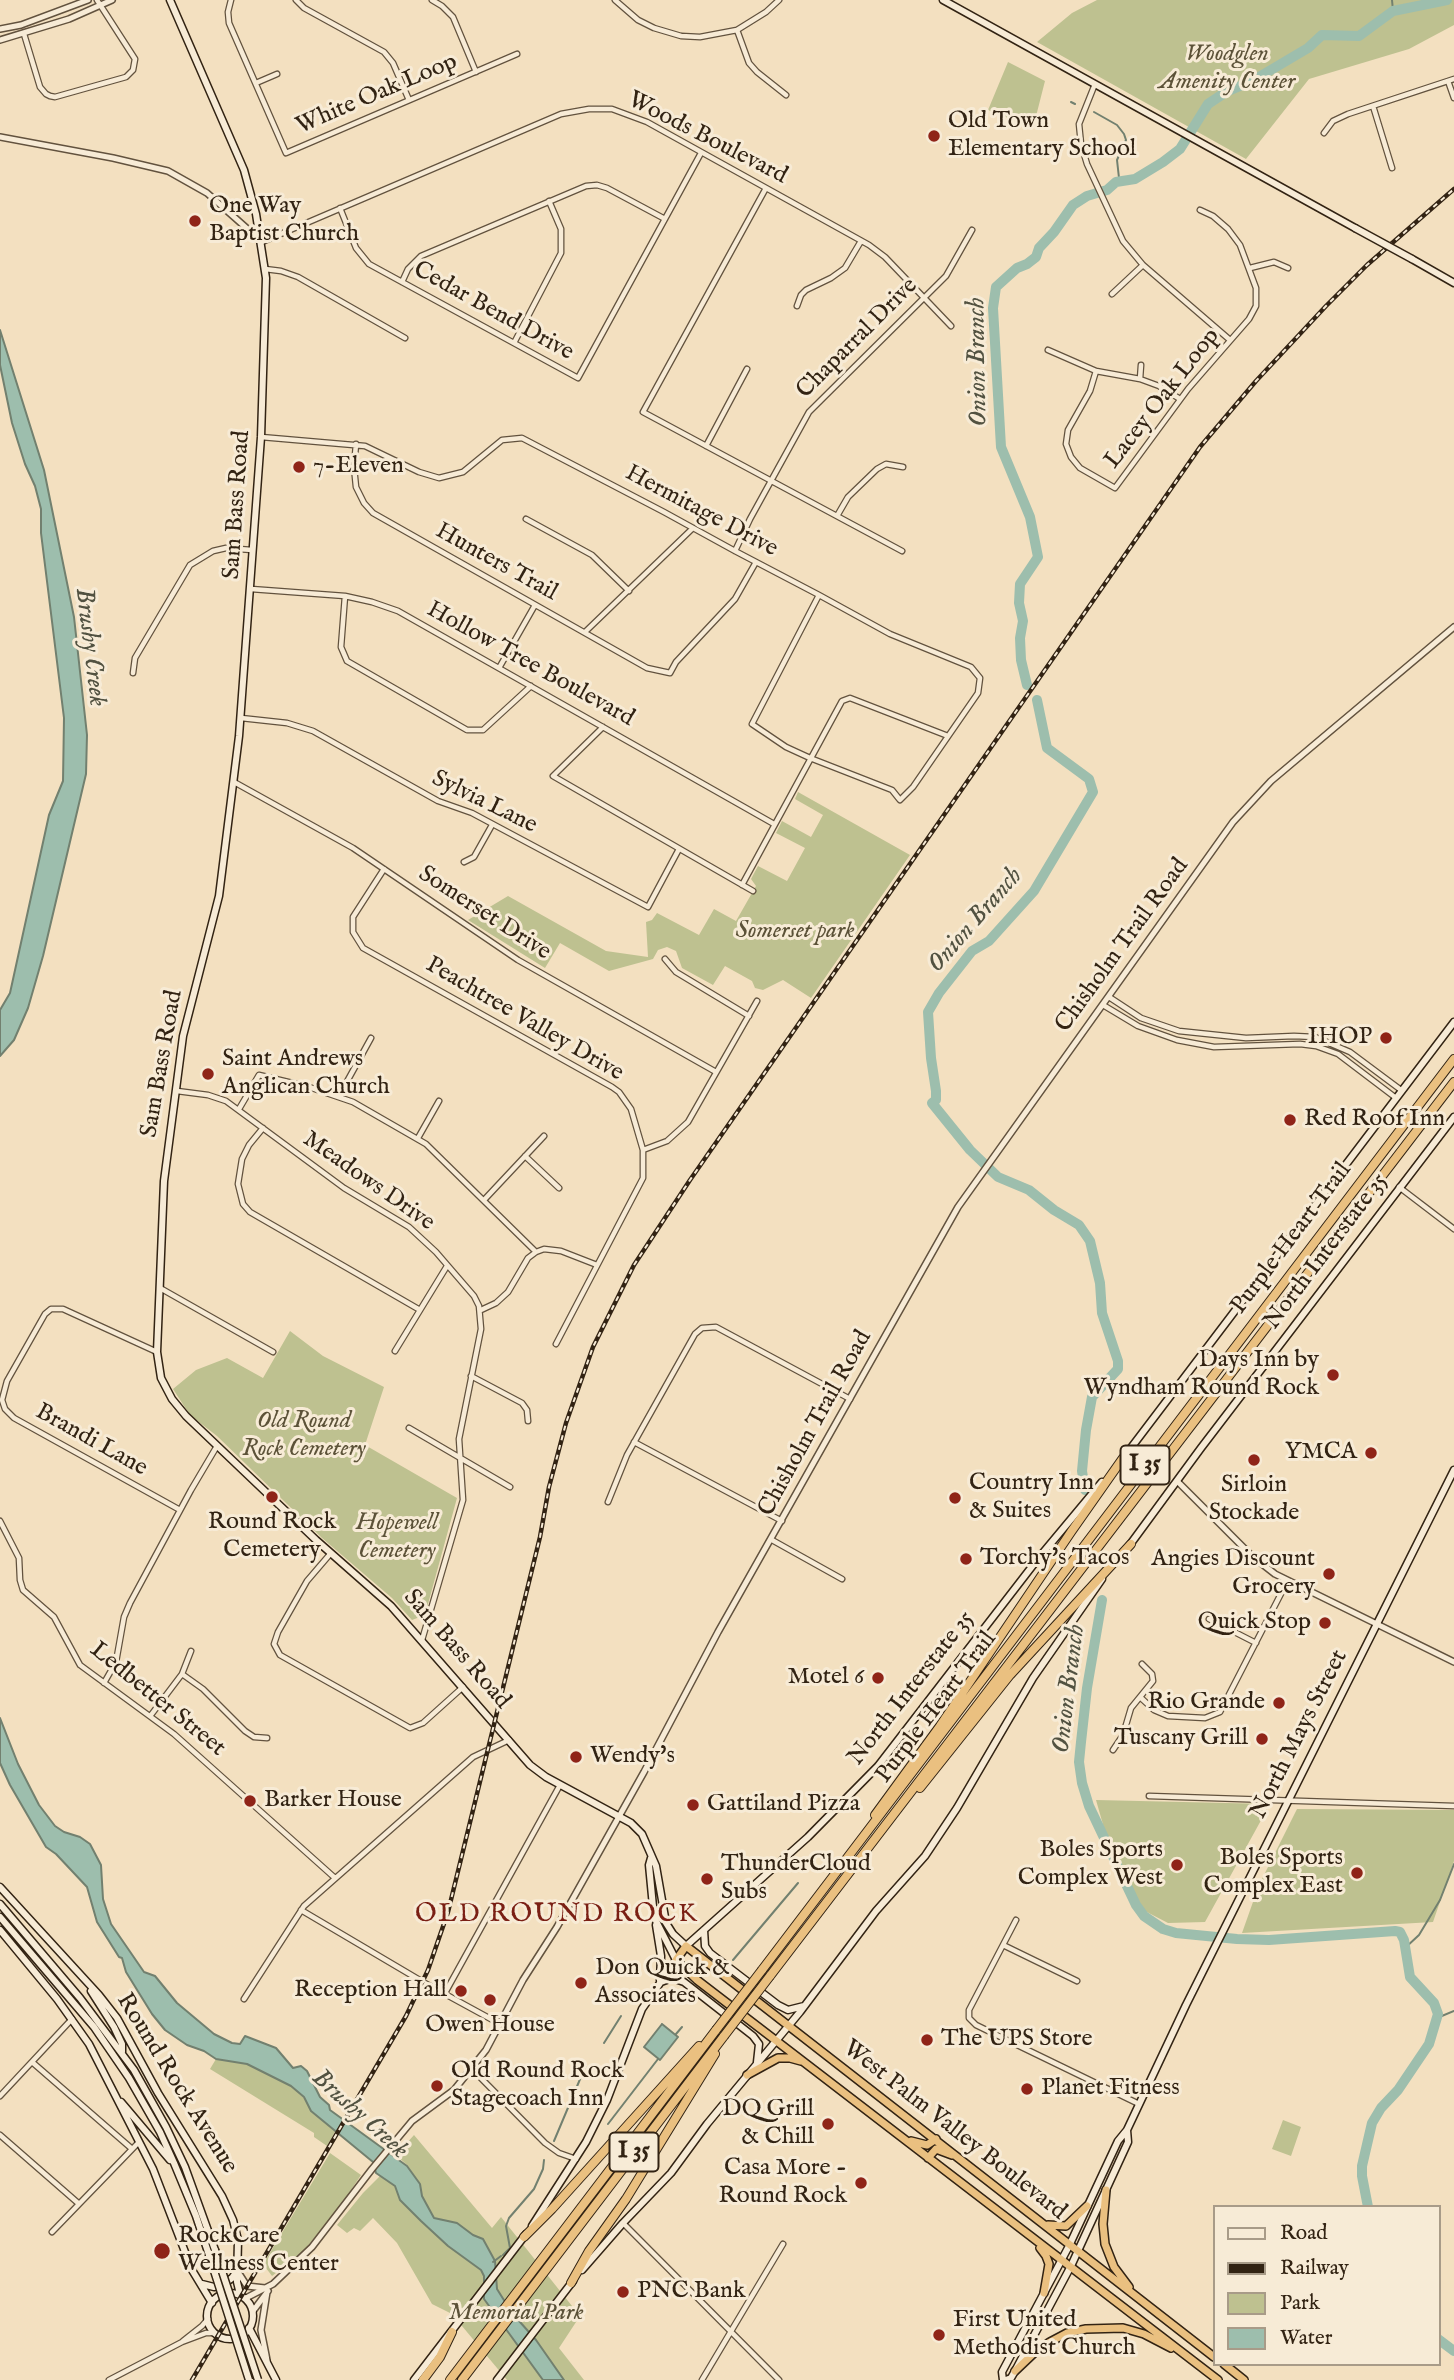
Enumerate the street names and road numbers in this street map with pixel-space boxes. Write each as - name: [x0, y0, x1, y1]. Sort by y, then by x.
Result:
- street label: White Oak Loop: [292, 48, 462, 142]
- street label: Woods Boulevard: [622, 86, 792, 192]
- street label: Cedar Bend Drive: [408, 256, 578, 368]
- street label: Chaparral Drive: [791, 272, 925, 406]
- street label: Lacey Oak Loop: [1099, 323, 1227, 475]
- street label: Sam Bass Road: [218, 430, 258, 580]
- street label: Hermitage Drive: [620, 460, 782, 564]
- street label: Hunters Trail: [430, 518, 562, 608]
- street label: Hollow Tree Boulevard: [421, 596, 639, 734]
- street label: Sylvia Lane: [427, 765, 541, 841]
- street label: Chisholm Trail Road: [1050, 853, 1196, 1039]
- street label: Somerset Drive: [412, 860, 556, 968]
- street label: Peachtree Valley Drive: [420, 952, 628, 1088]
- street label: Sam Bass Road: [136, 988, 190, 1140]
- street label: Meadows Drive: [296, 1126, 440, 1238]
- street label: Purple Heart Trail: [1226, 1157, 1358, 1321]
- street label: North Interstate 35: [1259, 1168, 1395, 1336]
- street label: Chisholm Trail Road: [753, 1326, 879, 1522]
- street label: Brandi Lane: [30, 1398, 152, 1484]
- road number: I 35: [1120, 1446, 1170, 1484]
- street label: Sam Bass Road: [396, 1584, 516, 1716]
- street label: North Interstate 35: [843, 1606, 981, 1772]
- street label: Purple Heart Trail: [871, 1626, 1003, 1790]
- street label: Ledbetter Street: [83, 1637, 231, 1763]
- street label: North Mays Street: [1245, 1646, 1355, 1824]
- street label: Round Rock Avenue: [109, 1989, 243, 2179]
- street label: West Palm Valley Boulevard: [836, 2035, 1072, 2227]
- road number: I 35: [610, 2132, 658, 2172]

